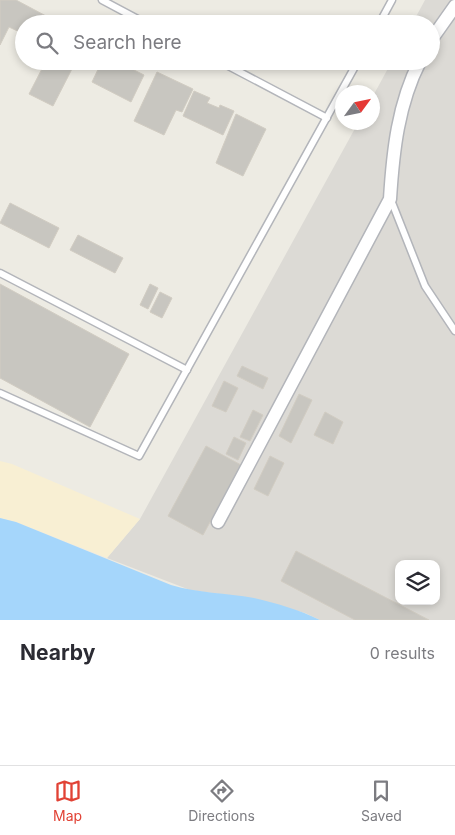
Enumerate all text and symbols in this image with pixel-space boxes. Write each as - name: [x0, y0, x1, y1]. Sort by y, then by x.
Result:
- search box: [15, 15, 440, 70]
- icon: search: [33, 29, 61, 57]
- text: Search here: [73, 31, 182, 54]
- north arrow: [335, 85, 380, 130]
- map controls: [395, 560, 440, 605]
- button: layers: [395, 560, 440, 605]
- text: Nearby: [20, 640, 95, 665]
- text: 0 results: [370, 643, 435, 663]
- tab: Map: [53, 777, 82, 824]
- tab: Directions: [188, 777, 255, 824]
- tab: Saved: [361, 777, 402, 824]

